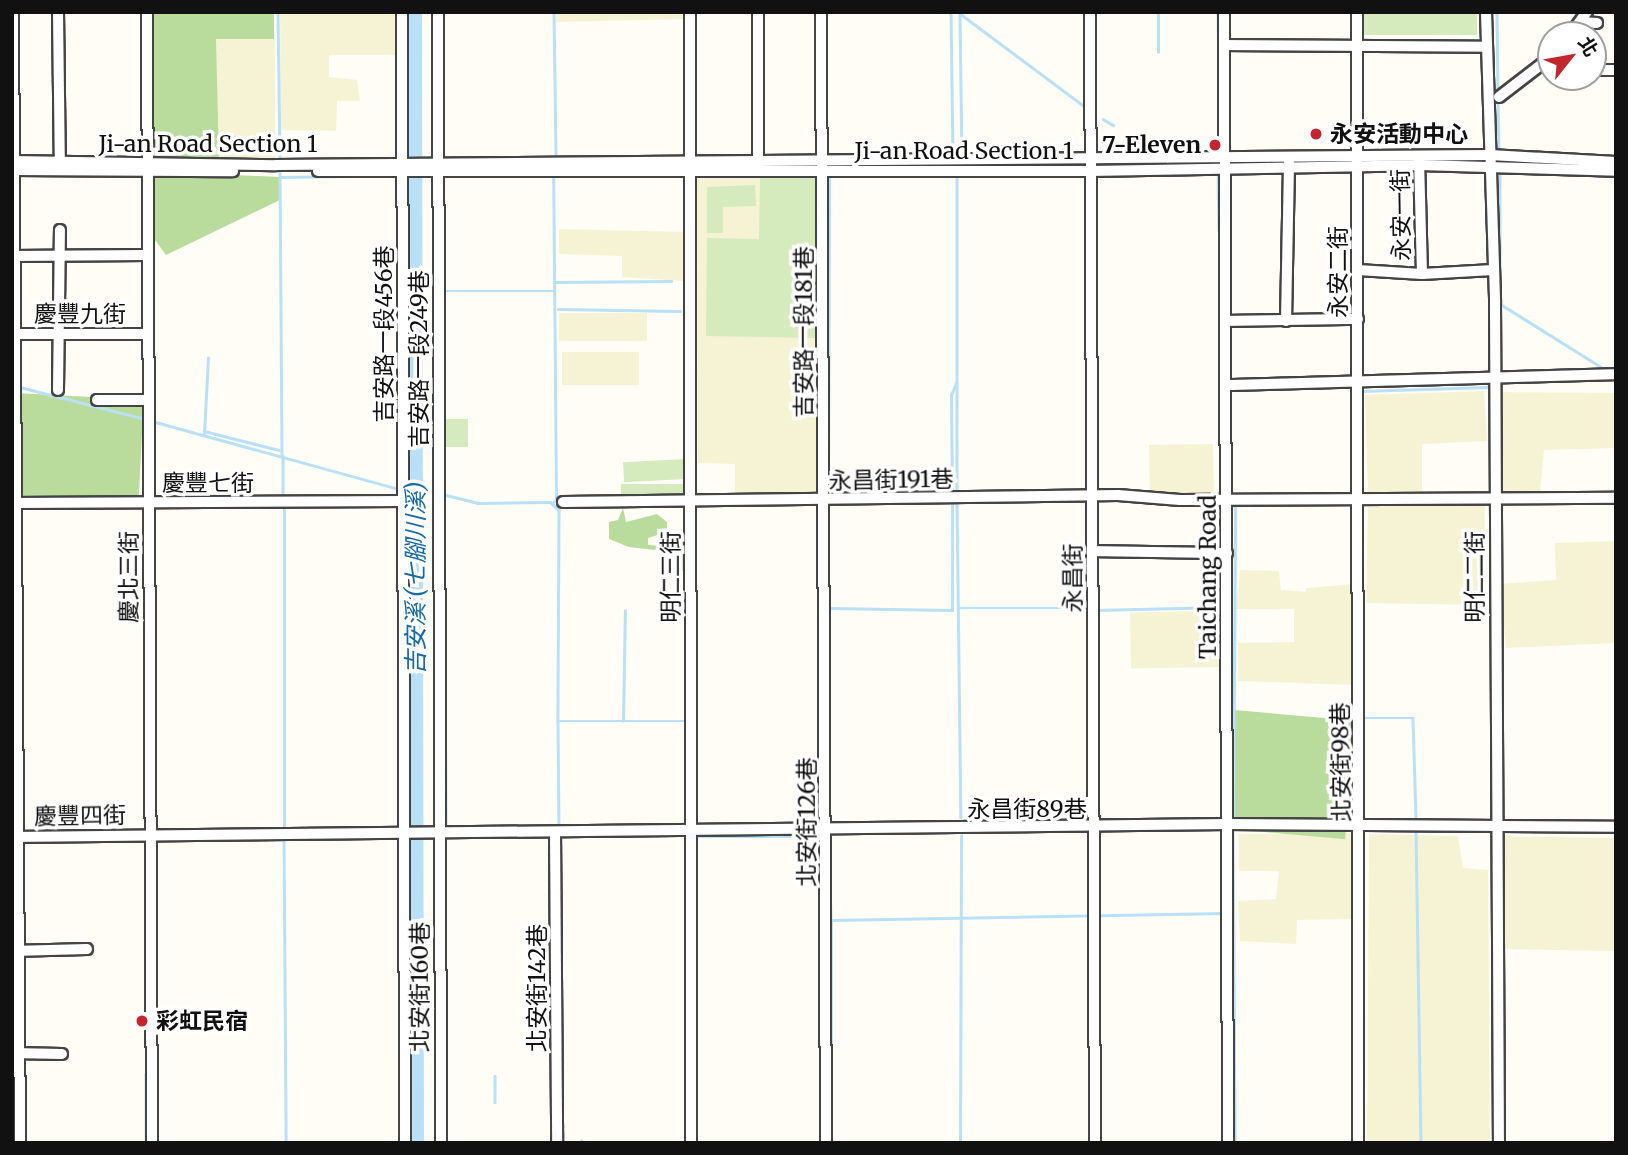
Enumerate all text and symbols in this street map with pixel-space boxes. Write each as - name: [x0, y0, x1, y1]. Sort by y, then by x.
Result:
- north arrow: [1537, 21, 1607, 91]
- text: 北: [1573, 32, 1603, 61]
- place label: 永安活動中心: [1330, 120, 1468, 148]
- marker: 永安活動中心: [1308, 126, 1324, 142]
- street label: Ji-an Road Section 1: [99, 130, 317, 158]
- place label: 7-Eleven: [1102, 131, 1201, 159]
- street label: Ji-an Road Section 1: [855, 137, 1073, 165]
- marker: 7-Eleven: [1207, 137, 1223, 153]
- street label: 永安一街: [1386, 169, 1416, 261]
- street label: 永安二街: [1324, 226, 1352, 318]
- street label: 吉安路一段456巷: [370, 245, 398, 423]
- street label: 吉安路一段181巷: [790, 246, 818, 418]
- street label: 吉安路一段249巷: [405, 270, 433, 448]
- street label: 慶豐九街: [34, 300, 126, 328]
- street label: 永昌街191巷: [828, 465, 954, 495]
- street label: 慶豐七街: [162, 469, 254, 497]
- water label: 吉安溪 (七腳川溪): [402, 481, 430, 675]
- street label: Taichang Road: [1194, 495, 1222, 659]
- street label: 慶北三街: [115, 531, 143, 623]
- street label: 明仁三街: [657, 531, 685, 623]
- street label: 明仁二街: [1461, 531, 1489, 623]
- street label: 永昌街: [1059, 544, 1087, 612]
- street label: 北安街98巷: [1326, 702, 1356, 822]
- street label: 北安街126巷: [793, 757, 821, 887]
- street label: 永昌街89巷: [967, 795, 1087, 823]
- street label: 慶豐四街: [34, 801, 126, 831]
- street label: 北安街160巷: [406, 922, 434, 1052]
- street label: 北安街142巷: [523, 924, 551, 1052]
- place label: 彩虹民宿: [156, 1007, 248, 1035]
- marker: 彩虹民宿: [134, 1013, 150, 1029]

